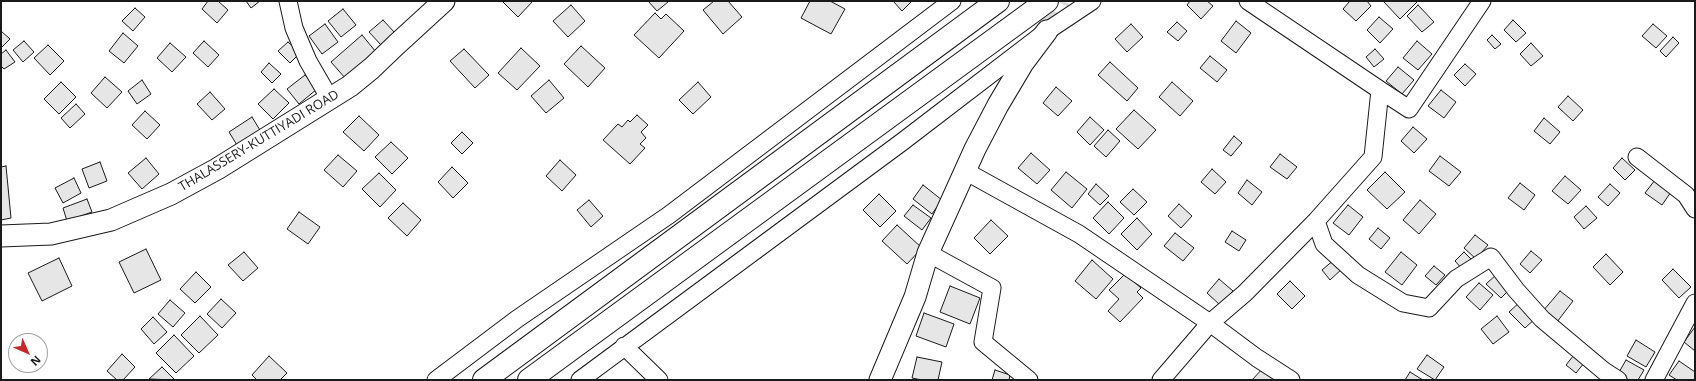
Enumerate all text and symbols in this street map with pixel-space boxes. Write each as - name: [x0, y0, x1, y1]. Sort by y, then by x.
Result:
- street label: THALASSERY-KUTTIYADI ROAD: [176, 87, 342, 195]
- north arrow: [8, 333, 48, 373]
- text: N: [28, 353, 45, 370]

